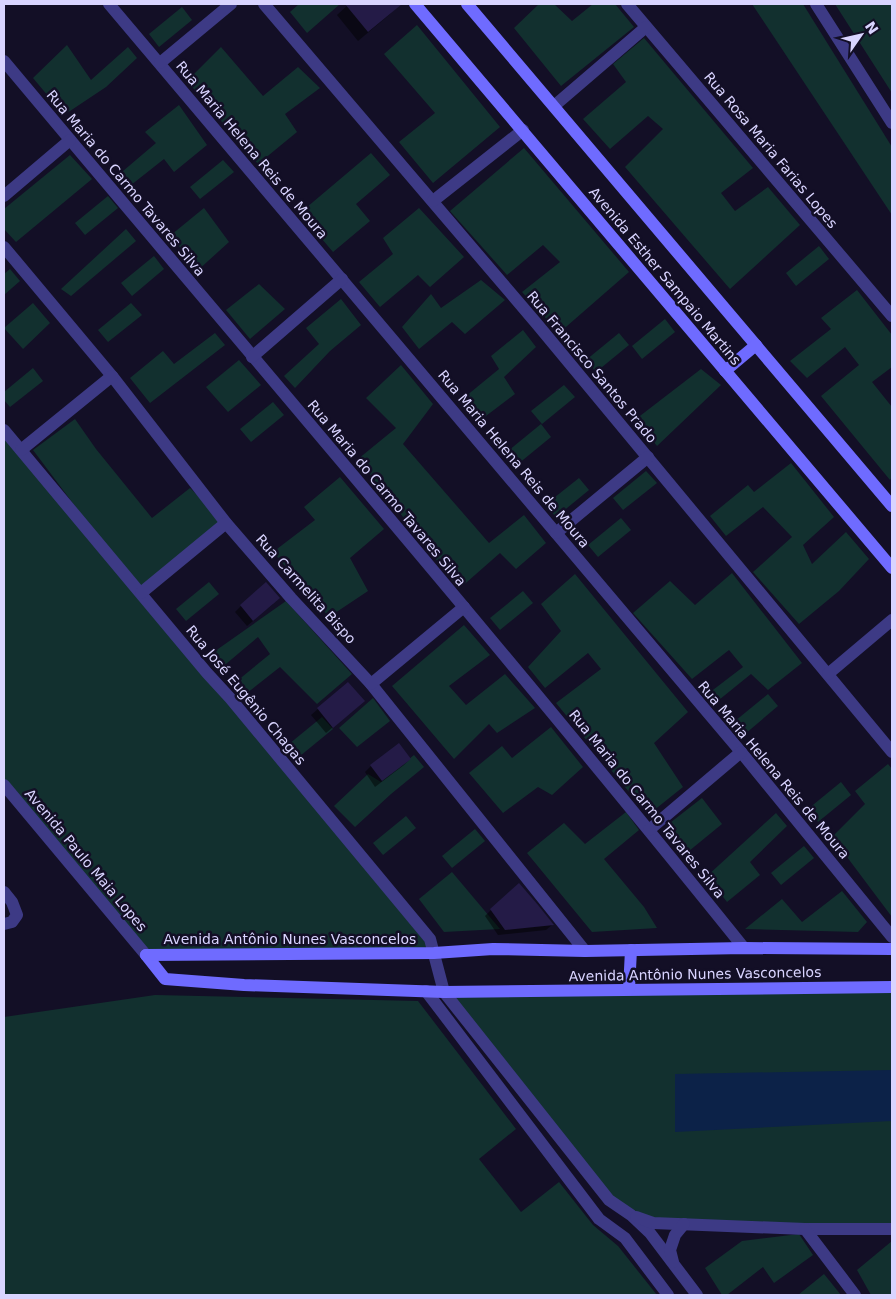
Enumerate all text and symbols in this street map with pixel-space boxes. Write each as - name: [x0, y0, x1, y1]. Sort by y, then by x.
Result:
- north arrow: [836, 10, 886, 60]
- text: N: [862, 18, 882, 37]
- street label: Rua Maria Helena Reis de Moura: [173, 58, 331, 242]
- street label: Rua Rosa Maria Farias Lopes: [701, 69, 841, 231]
- street label: Rua Maria do Carmo Tavares Silva: [43, 87, 209, 279]
- street label: Avenida Esther Sampaio Martins: [586, 184, 744, 368]
- street label: Rua Francisco Santos Prado: [524, 288, 660, 446]
- street label: Rua Maria Helena Reis de Moura: [435, 367, 593, 551]
- street label: Rua Maria do Carmo Tavares Silva: [304, 397, 470, 589]
- street label: Rua Carmelita Bispo: [253, 531, 359, 647]
- street label: Rua José Eugênio Chagas: [183, 622, 309, 768]
- street label: Rua Maria Helena Reis de Moura: [695, 678, 853, 862]
- street label: Rua Maria do Carmo Tavares Silva: [566, 707, 728, 901]
- street label: Avenida Paulo Maia Lopes: [22, 786, 150, 934]
- street label: Avenida Antônio Nunes Vasconcelos: [164, 931, 416, 947]
- street label: Avenida Antônio Nunes Vasconcelos: [568, 964, 822, 984]

